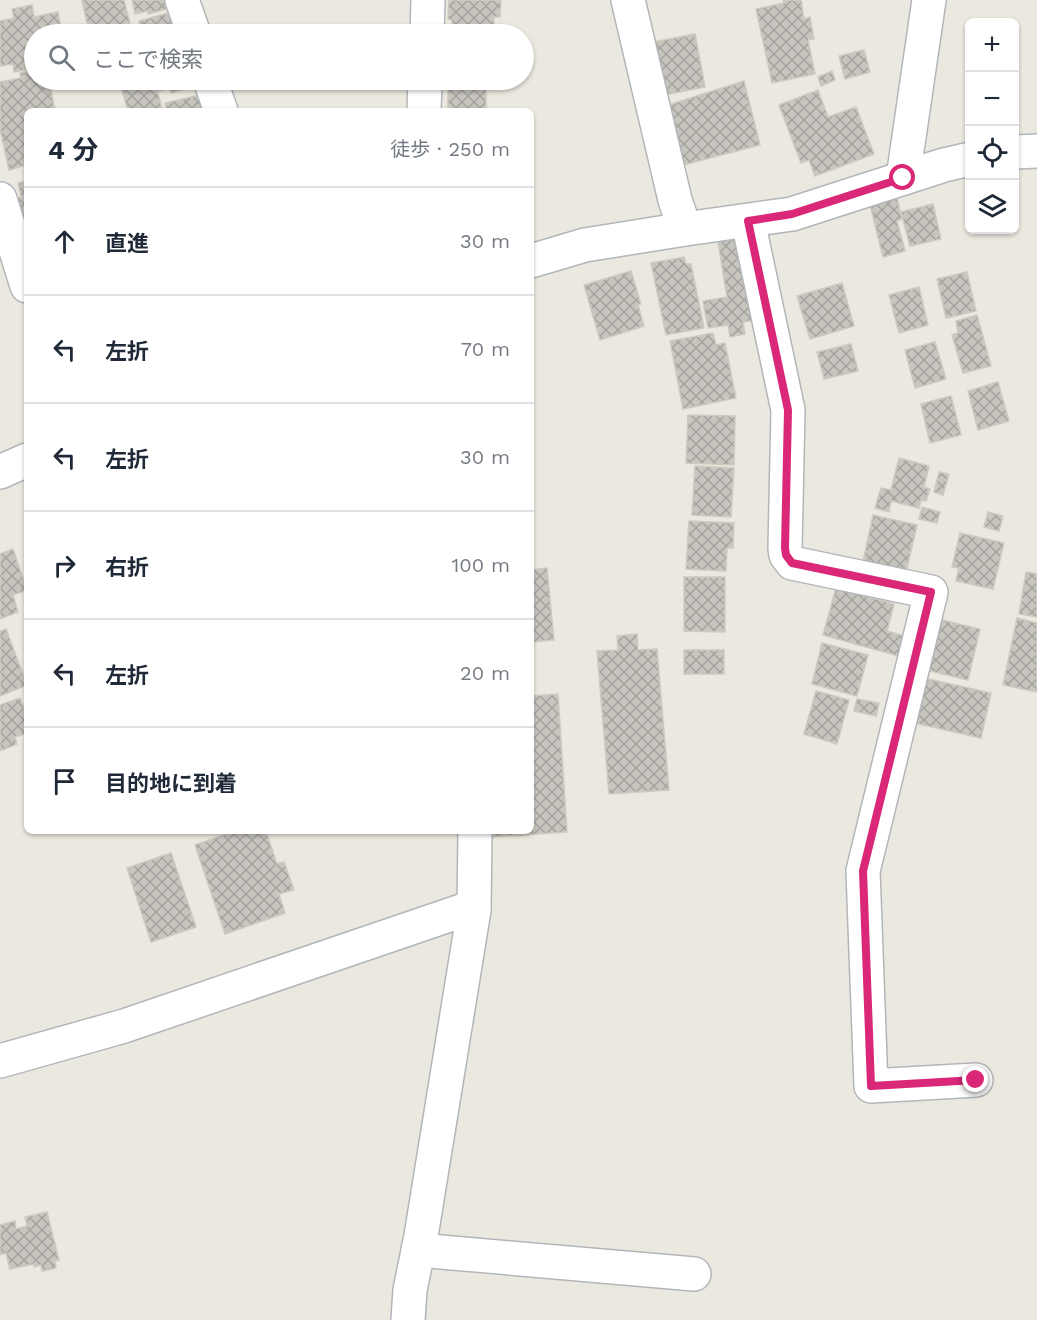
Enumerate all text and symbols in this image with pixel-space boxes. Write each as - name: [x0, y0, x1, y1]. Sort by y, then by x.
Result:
- map controls: [965, 18, 1019, 234]
- button: +: [965, 18, 1019, 72]
- search box: [24, 24, 534, 90]
- icon: search: [45, 41, 78, 74]
- text: ここで検索: [93, 47, 203, 72]
- button: −: [965, 72, 1019, 126]
- button: locate: [965, 126, 1019, 180]
- text: 4 分: [48, 135, 98, 165]
- text: 徒歩 · 250 m: [390, 137, 510, 161]
- route start: [889, 164, 915, 190]
- button: layers: [965, 180, 1019, 234]
- icon: ahead: [48, 225, 81, 258]
- text: 30 m: [460, 229, 510, 253]
- text: 直進: [105, 231, 149, 256]
- icon: left: [48, 333, 81, 366]
- text: 70 m: [461, 337, 510, 361]
- text: 左折: [105, 339, 149, 364]
- icon: left: [48, 441, 81, 474]
- text: 30 m: [460, 445, 510, 469]
- text: 左折: [105, 447, 149, 472]
- icon: right: [48, 549, 81, 582]
- text: 100 m: [451, 553, 510, 577]
- text: 右折: [105, 555, 149, 580]
- icon: left: [48, 657, 81, 690]
- text: 20 m: [460, 661, 510, 685]
- text: 左折: [105, 663, 149, 688]
- icon: arrive: [48, 765, 81, 798]
- text: 目的地に到着: [105, 771, 237, 796]
- route end: [962, 1066, 988, 1092]

